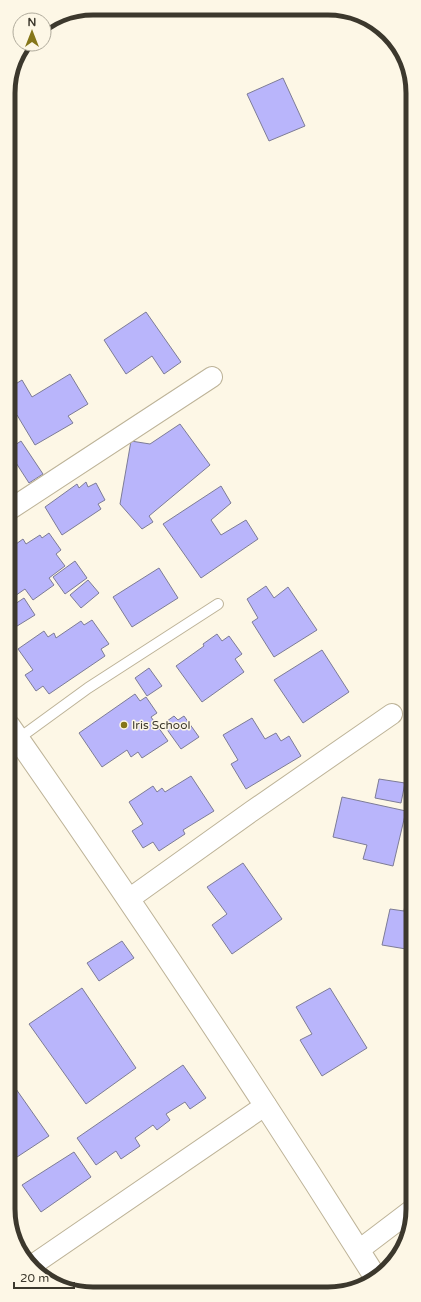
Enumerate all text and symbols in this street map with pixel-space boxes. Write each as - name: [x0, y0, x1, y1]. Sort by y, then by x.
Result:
- north arrow: [12, 12, 52, 52]
- text: N: [28, 16, 36, 29]
- place label: Iris School: [132, 718, 190, 732]
- marker: Iris School: [119, 720, 129, 730]
- scale bar: [14, 1264, 74, 1290]
- text: 20 m: [20, 1271, 49, 1285]

